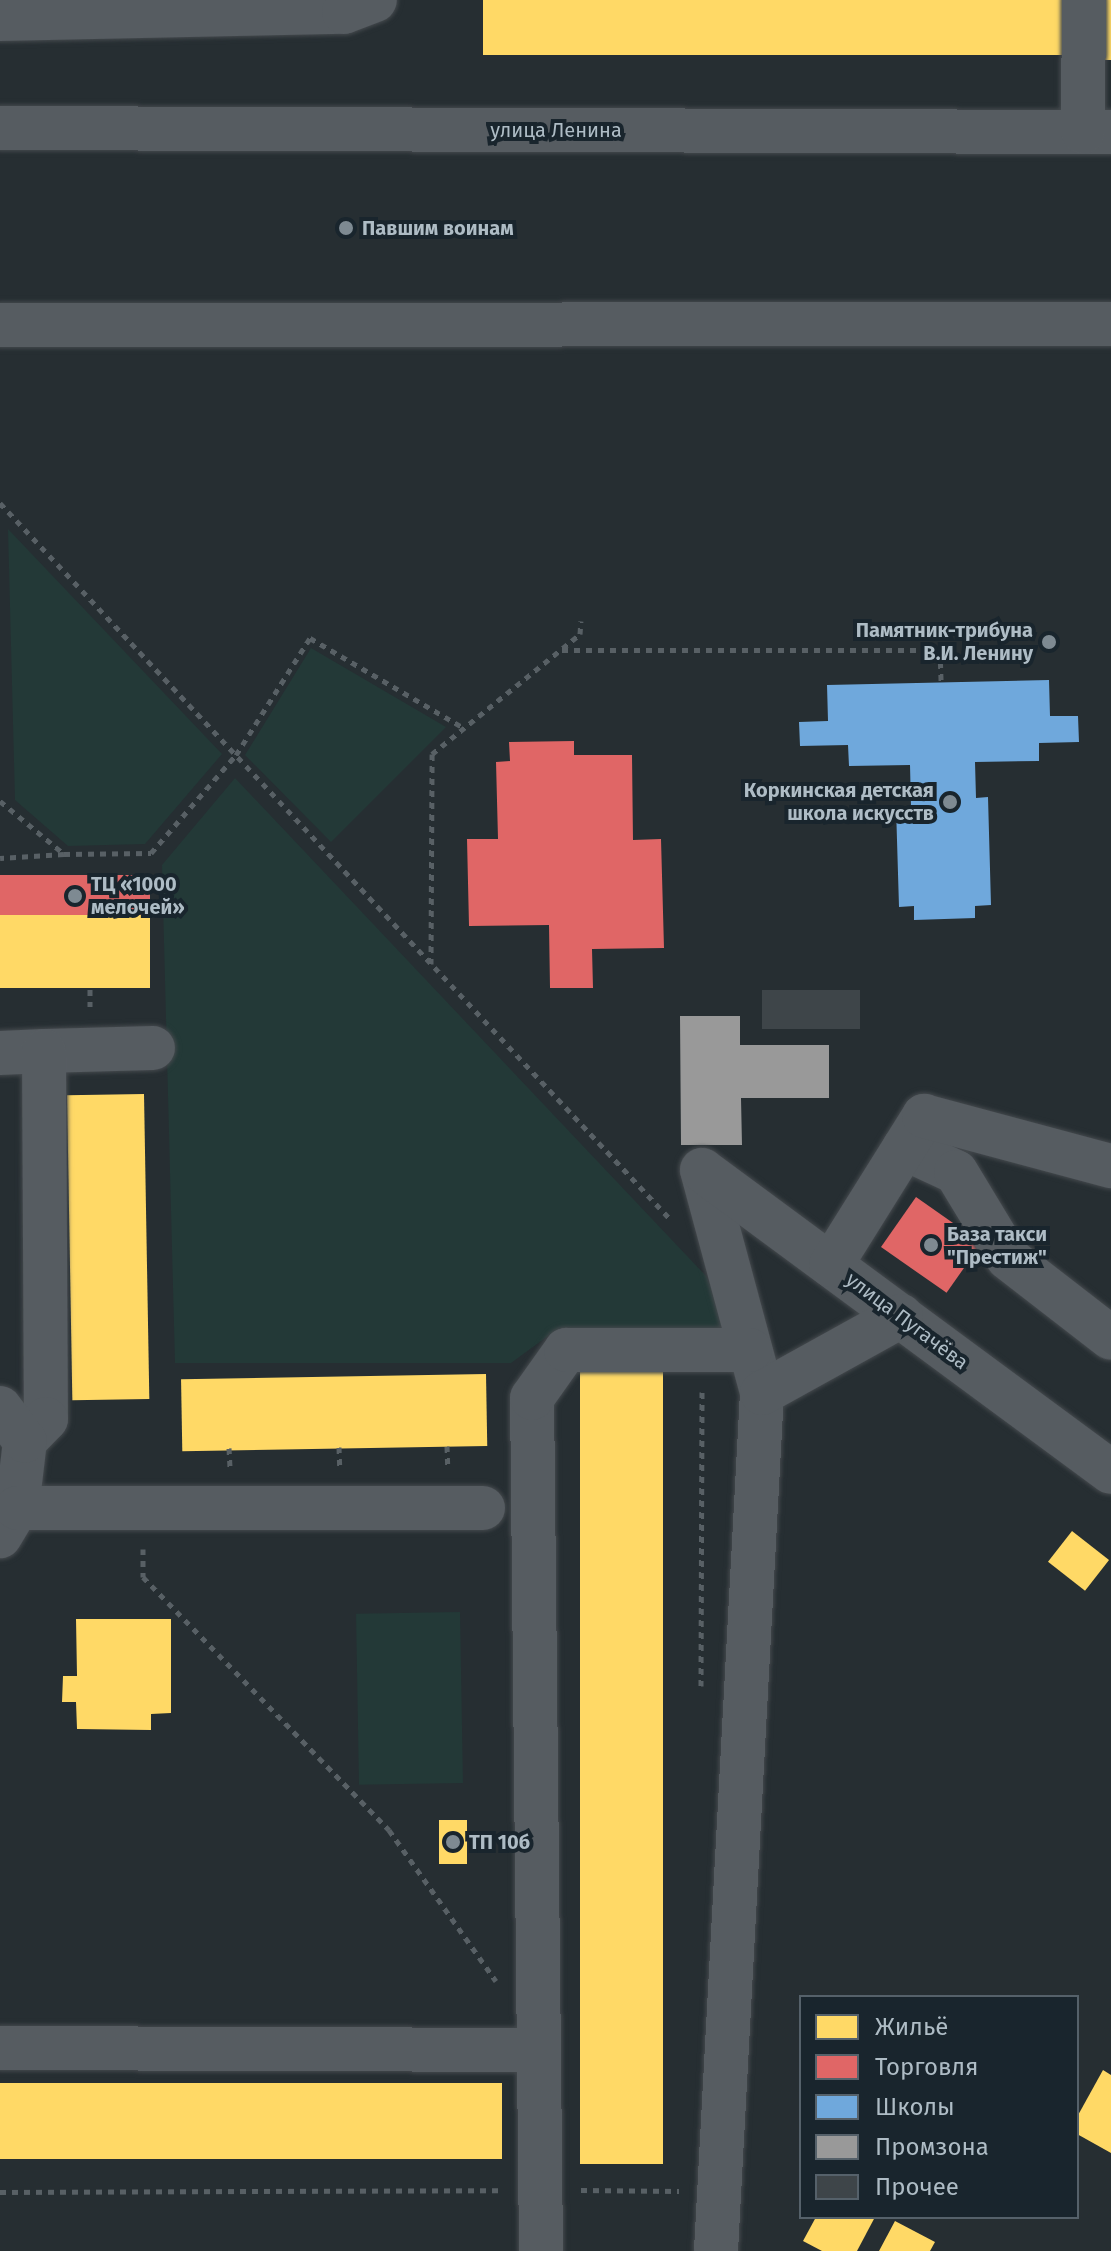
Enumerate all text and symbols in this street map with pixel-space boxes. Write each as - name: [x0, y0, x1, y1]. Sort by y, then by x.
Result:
- street label: улица Ленина: [490, 118, 622, 142]
- place label: Павшим воинам: [362, 216, 514, 240]
- marker: Павшим воинам: [337, 219, 355, 237]
- place label: Памятник-трибуна В.И. Ленину: [856, 618, 1033, 665]
- marker: Памятник-трибуна В.И. Ленину: [1040, 633, 1058, 651]
- place label: Коркинская детская школа искусств: [744, 778, 934, 825]
- marker: Коркинская детская школа искусств: [941, 793, 959, 811]
- place label: ТЦ «1000 мелочей»: [91, 872, 185, 919]
- marker: ТЦ «1000 мелочей»: [66, 887, 84, 905]
- place label: База такси "Престиж": [947, 1222, 1047, 1269]
- marker: База такси "Престиж": [922, 1236, 940, 1254]
- street label: улица Пугачёва: [841, 1267, 973, 1375]
- place label: ТП 10б: [469, 1830, 530, 1854]
- marker: ТП 10б: [444, 1833, 462, 1851]
- legend: [799, 1995, 1079, 2219]
- text: Жильё: [875, 2013, 948, 2041]
- text: Торговля: [875, 2053, 978, 2081]
- text: Школы: [875, 2093, 955, 2121]
- text: Промзона: [875, 2133, 989, 2161]
- text: Прочее: [875, 2173, 959, 2201]

